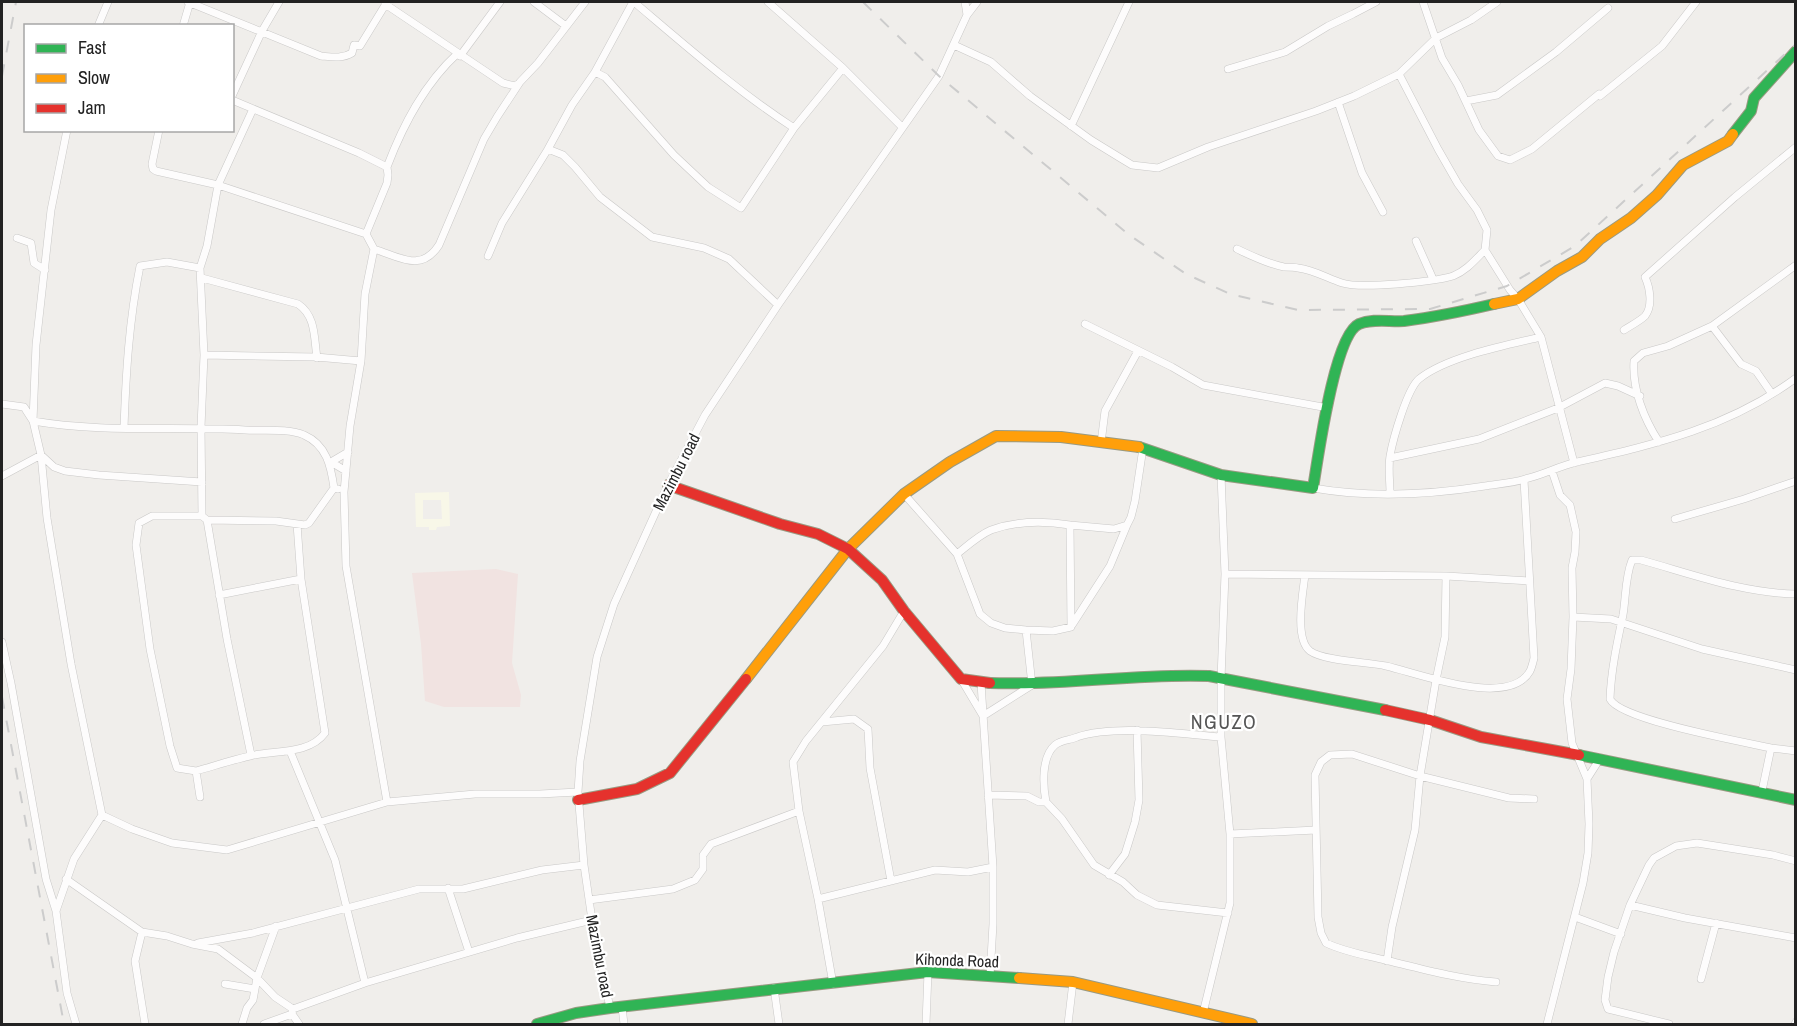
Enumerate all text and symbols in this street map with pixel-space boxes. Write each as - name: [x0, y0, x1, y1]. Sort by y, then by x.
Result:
- legend: [24, 24, 234, 132]
- text: Fast: [78, 35, 106, 60]
- text: Slow: [78, 65, 110, 90]
- text: Jam: [78, 95, 106, 120]
- street label: Mazimbu road: [647, 430, 705, 514]
- district label: NGUZO: [1191, 708, 1257, 735]
- street label: Mazimbu road: [581, 913, 619, 999]
- street label: Kihonda Road: [915, 948, 999, 972]

